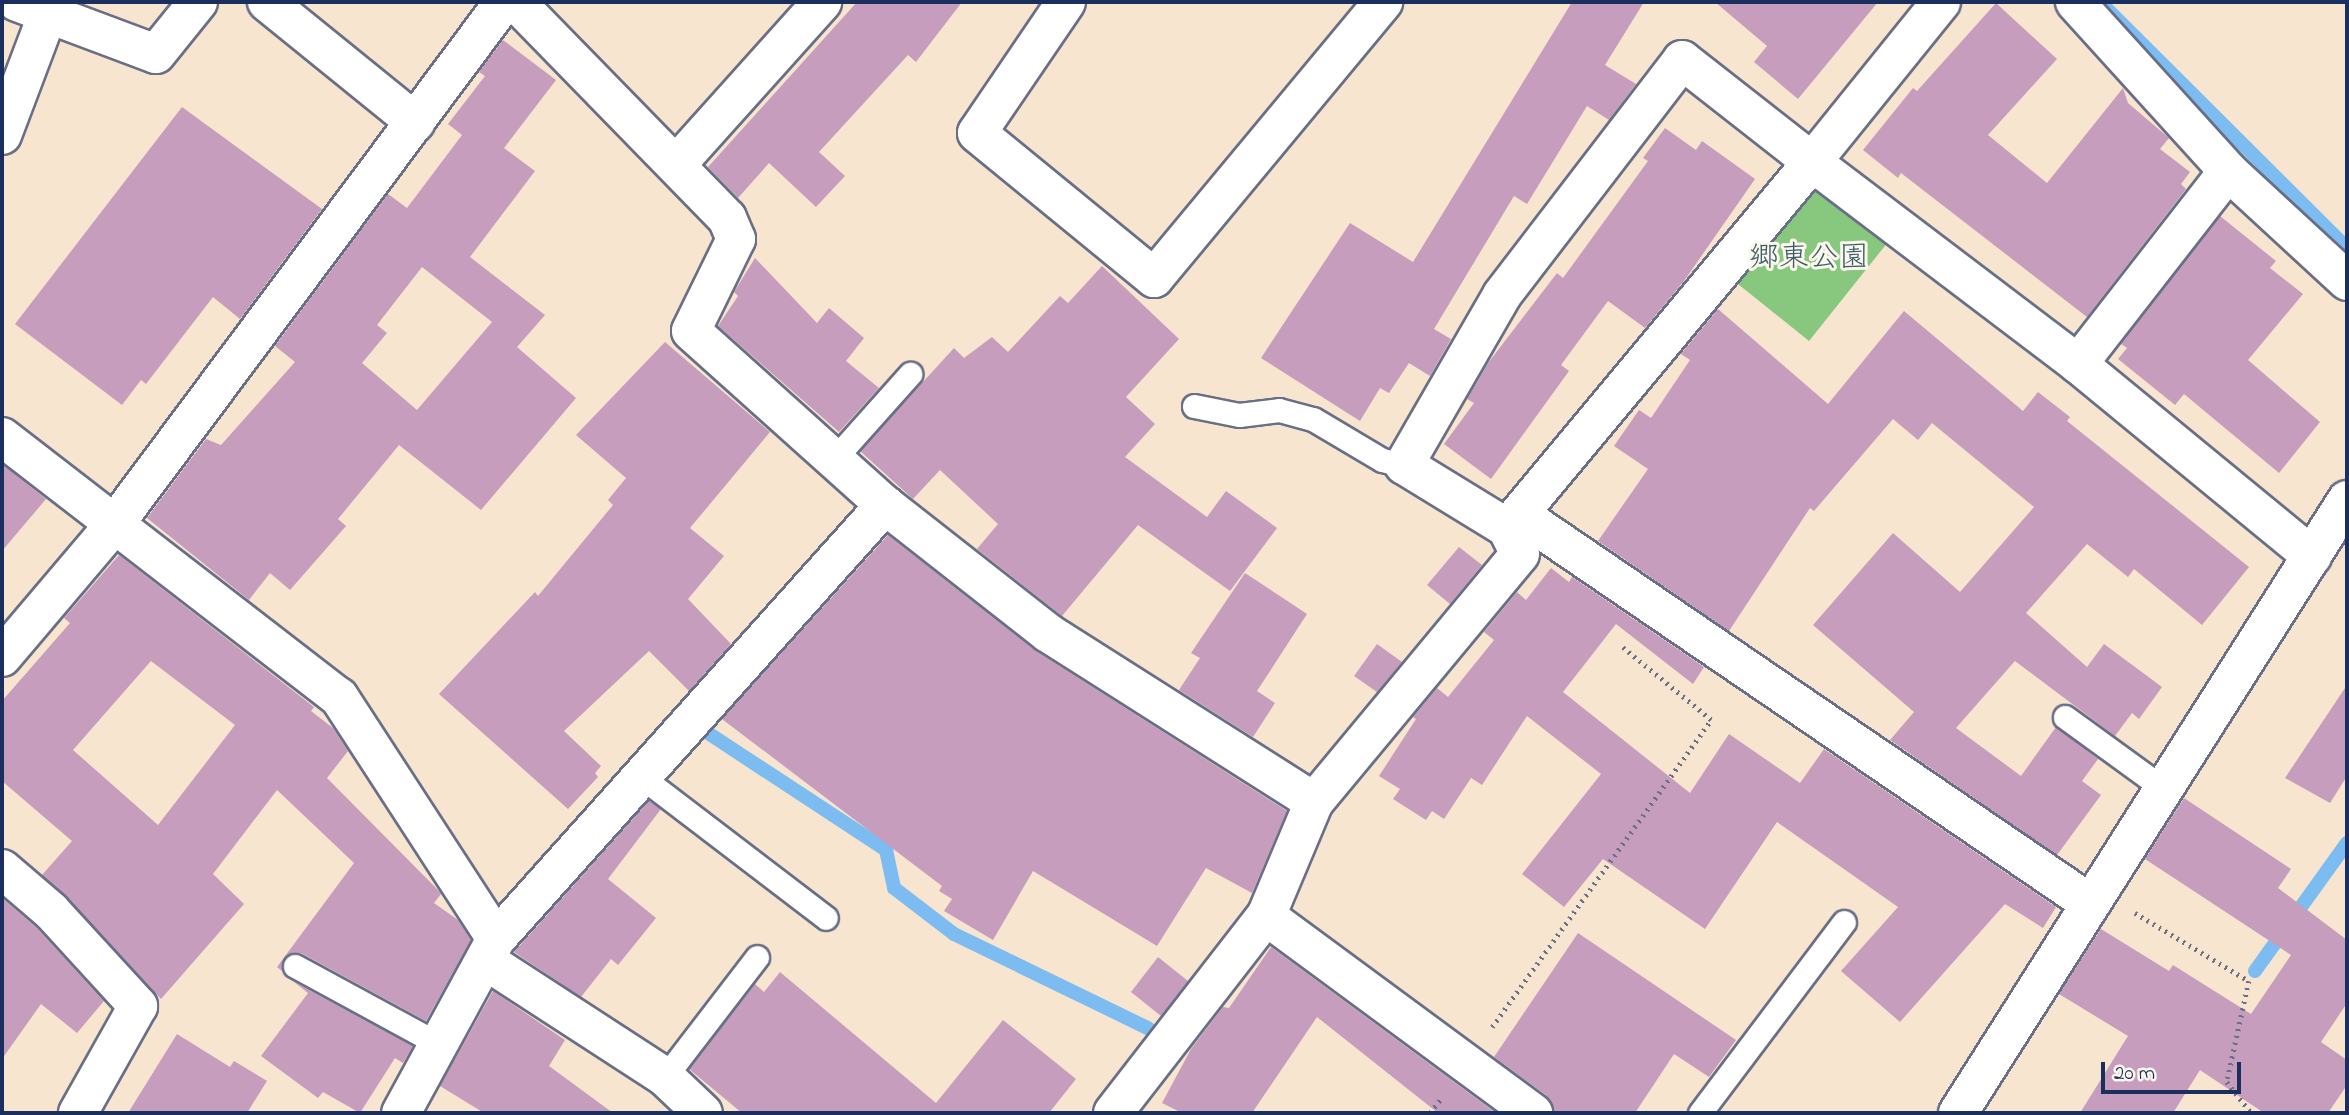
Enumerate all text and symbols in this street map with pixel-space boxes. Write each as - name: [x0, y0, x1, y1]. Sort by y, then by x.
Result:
- park label: 郷東公園: [1749, 241, 1869, 277]
- scale bar: [2104, 1048, 2244, 1092]
- text: 20 m: [2114, 1059, 2155, 1089]

